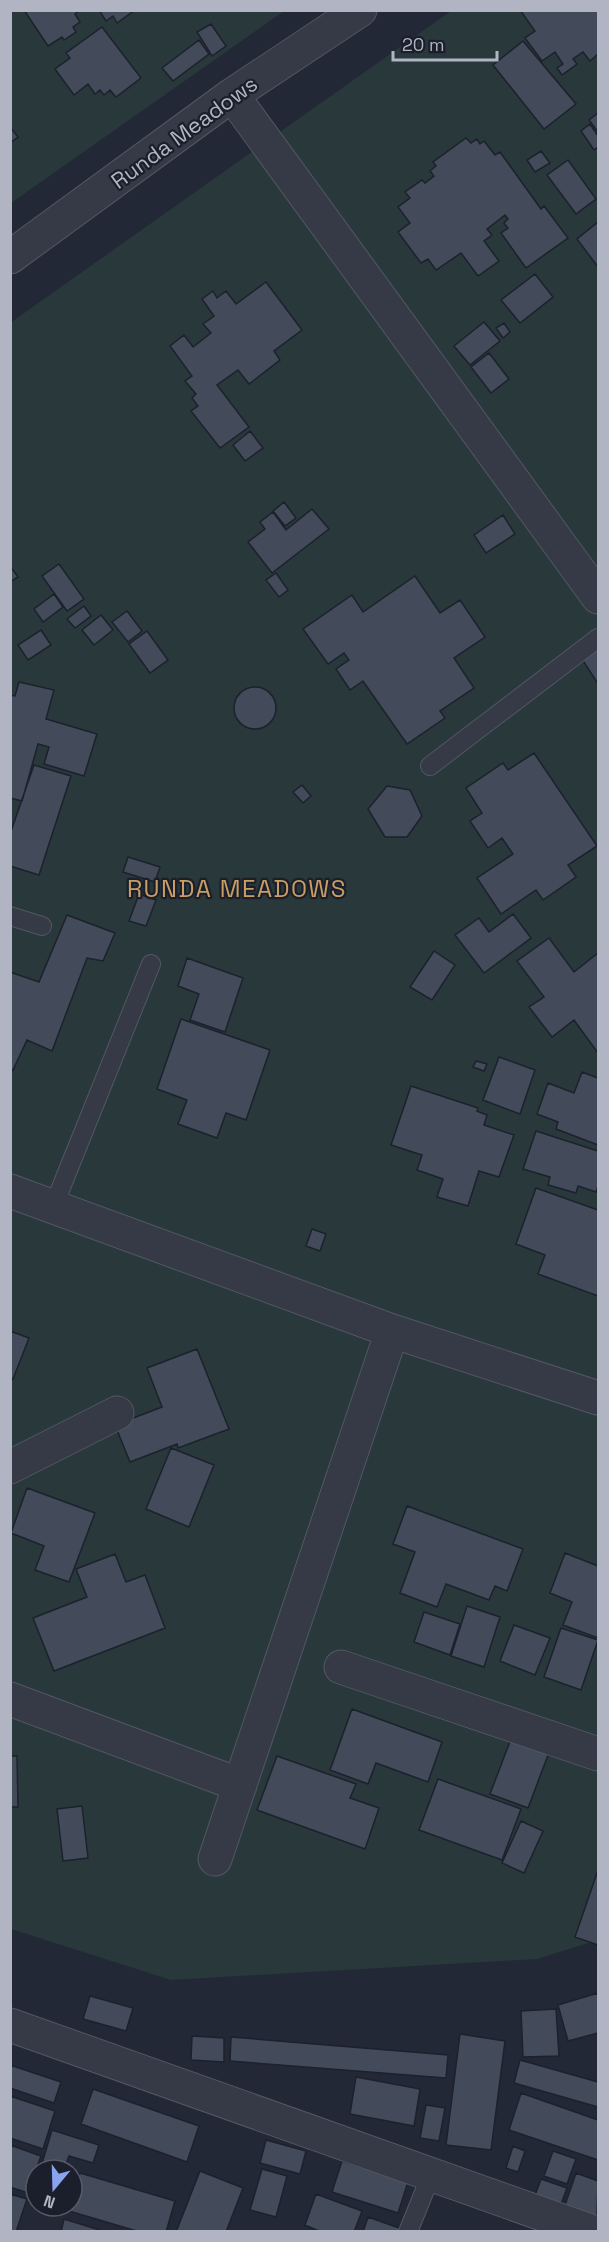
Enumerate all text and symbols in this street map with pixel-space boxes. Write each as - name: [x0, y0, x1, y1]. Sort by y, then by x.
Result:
- scale bar: [393, 24, 496, 62]
- text: 20 m: [402, 33, 445, 56]
- street label: Runda Meadows: [105, 69, 263, 195]
- district label: RUNDA MEADOWS: [127, 873, 347, 904]
- north arrow: [24, 2158, 84, 2218]
- text: N: [41, 2190, 58, 2213]

